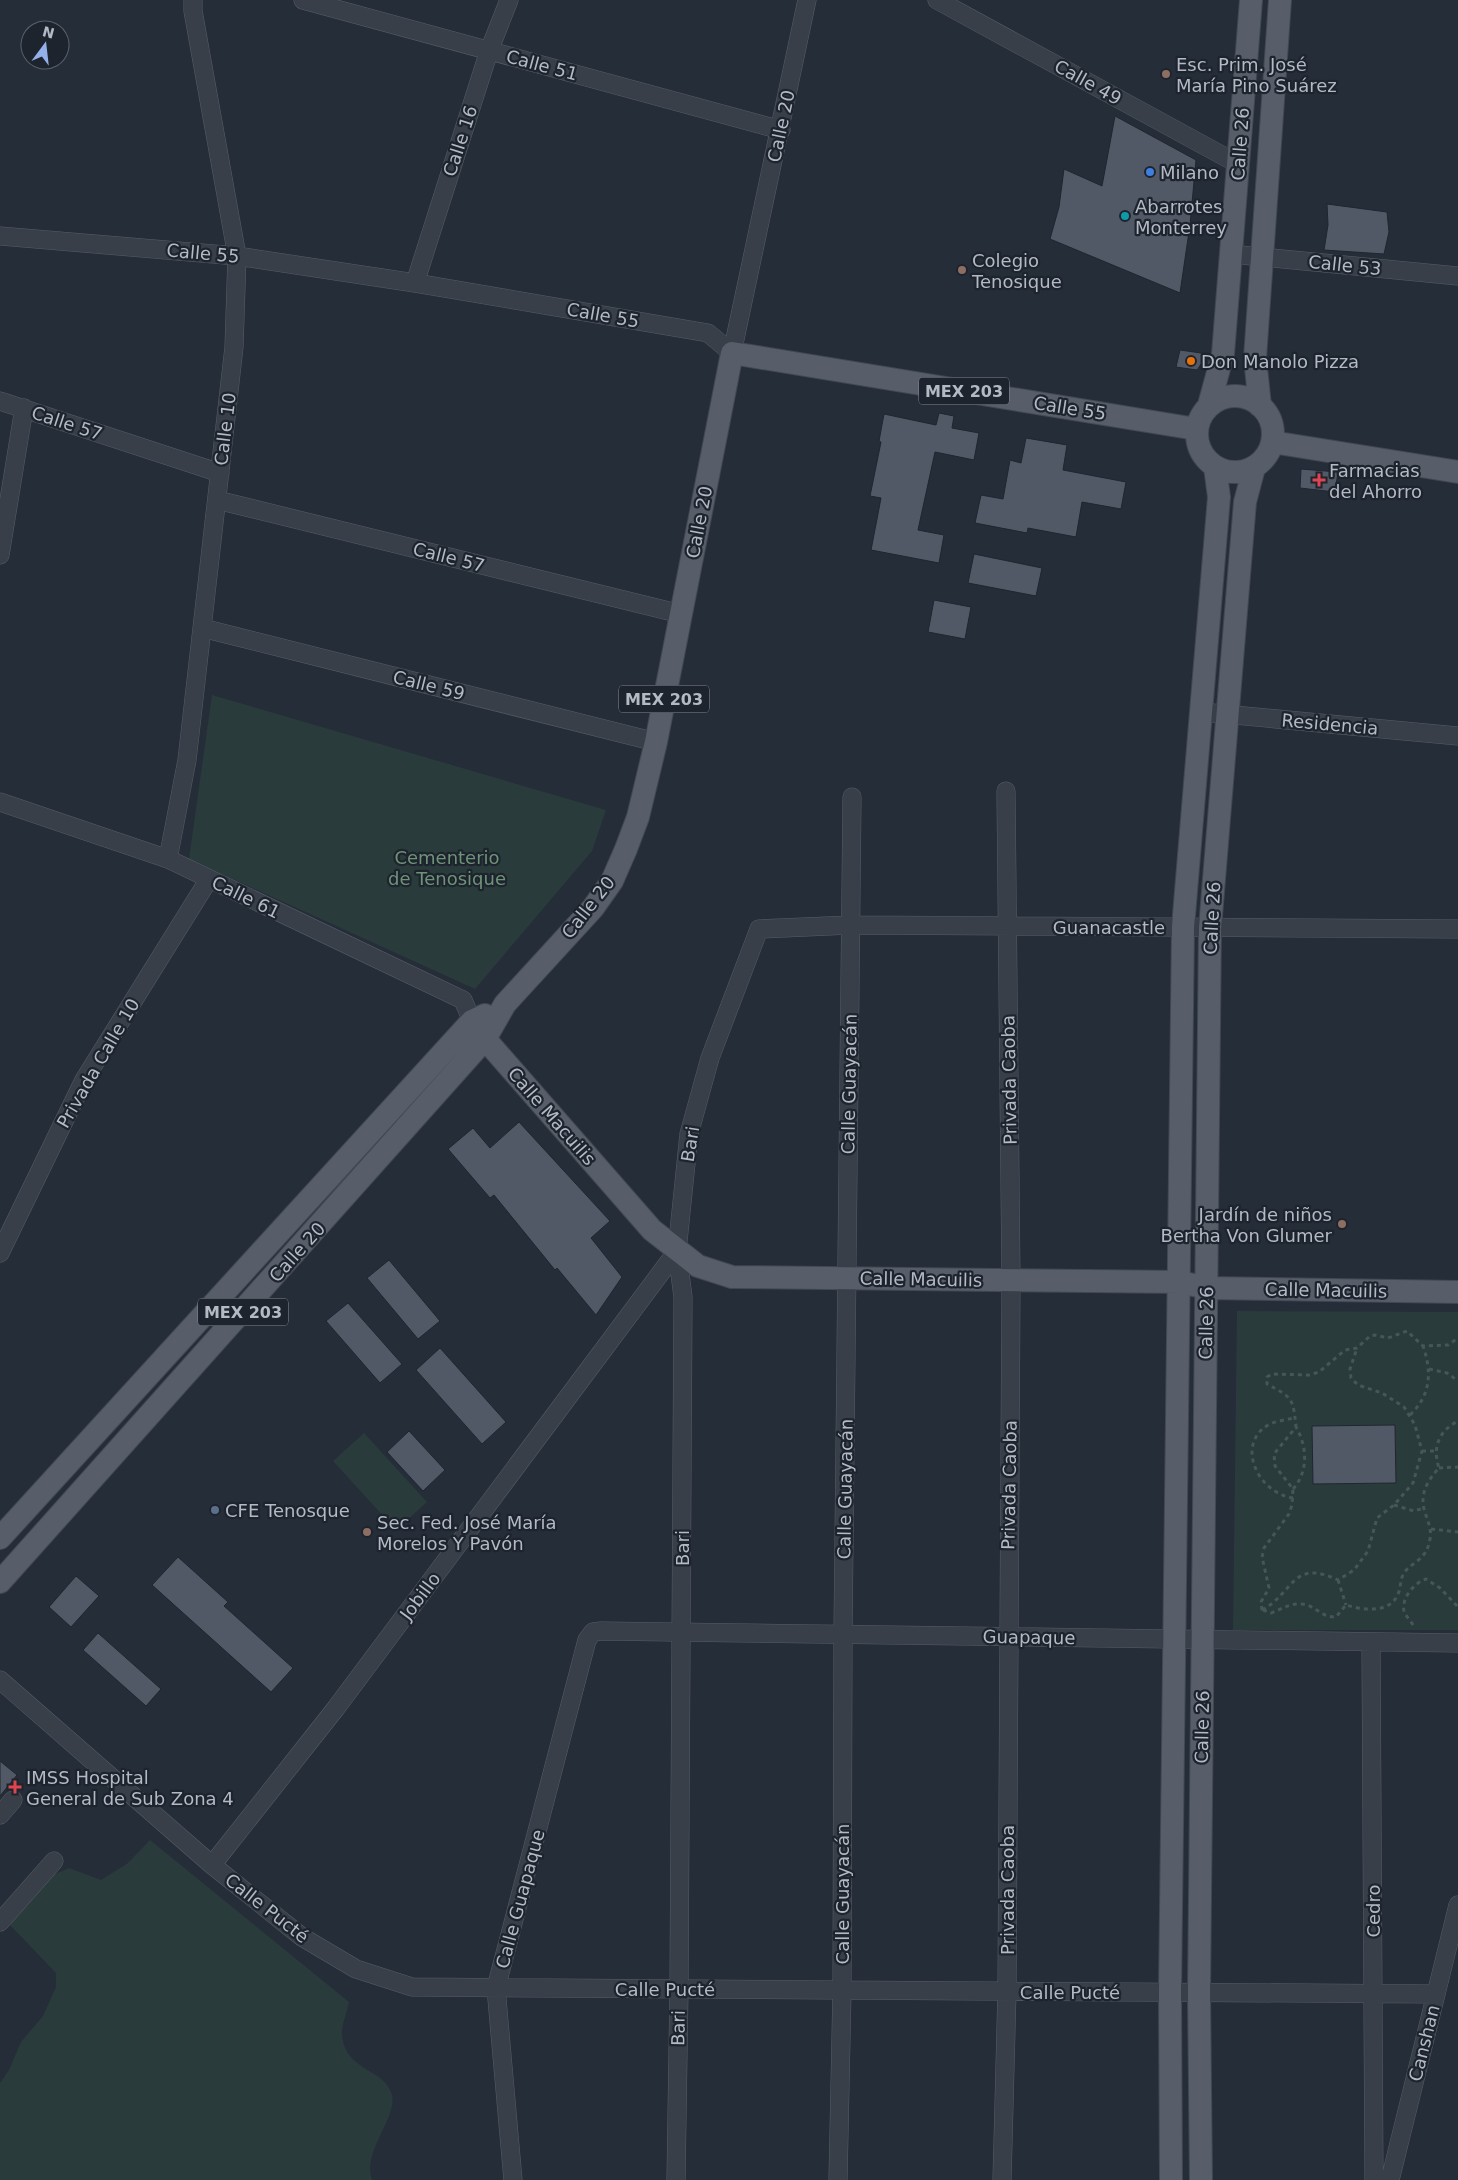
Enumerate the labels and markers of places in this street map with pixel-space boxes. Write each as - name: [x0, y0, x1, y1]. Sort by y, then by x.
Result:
- place label: Esc. Prim. José María Pino Suárez: [1176, 54, 1337, 96]
- marker: Esc. Prim. José María Pino Suárez: [1160, 68, 1172, 80]
- place label: Milano: [1160, 162, 1219, 183]
- marker: Milano: [1144, 166, 1156, 178]
- place label: Abarrotes Monterrey: [1135, 196, 1227, 238]
- marker: Abarrotes Monterrey: [1119, 210, 1131, 222]
- place label: Colegio Tenosique: [971, 250, 1062, 292]
- marker: Colegio Tenosique: [956, 264, 968, 276]
- place label: Don Manolo Pizza: [1201, 351, 1359, 372]
- marker: Don Manolo Pizza: [1185, 355, 1197, 367]
- place label: Farmacias del Ahorro: [1329, 460, 1422, 502]
- marker: Farmacias del Ahorro: [1313, 474, 1325, 486]
- place label: Jardín de niños Bertha Von Glumer: [1161, 1204, 1333, 1246]
- marker: Jardín de niños Bertha Von Glumer: [1336, 1218, 1348, 1230]
- place label: CFE Tenosque: [225, 1500, 350, 1521]
- marker: CFE Tenosque: [209, 1504, 221, 1516]
- place label: Sec. Fed. José María Morelos Y Pavón: [377, 1512, 557, 1554]
- marker: Sec. Fed. José María Morelos Y Pavón: [361, 1526, 373, 1538]
- place label: IMSS Hospital General de Sub Zona 4: [26, 1767, 234, 1809]
- marker: IMSS Hospital General de Sub Zona 4: [8, 1780, 22, 1794]

